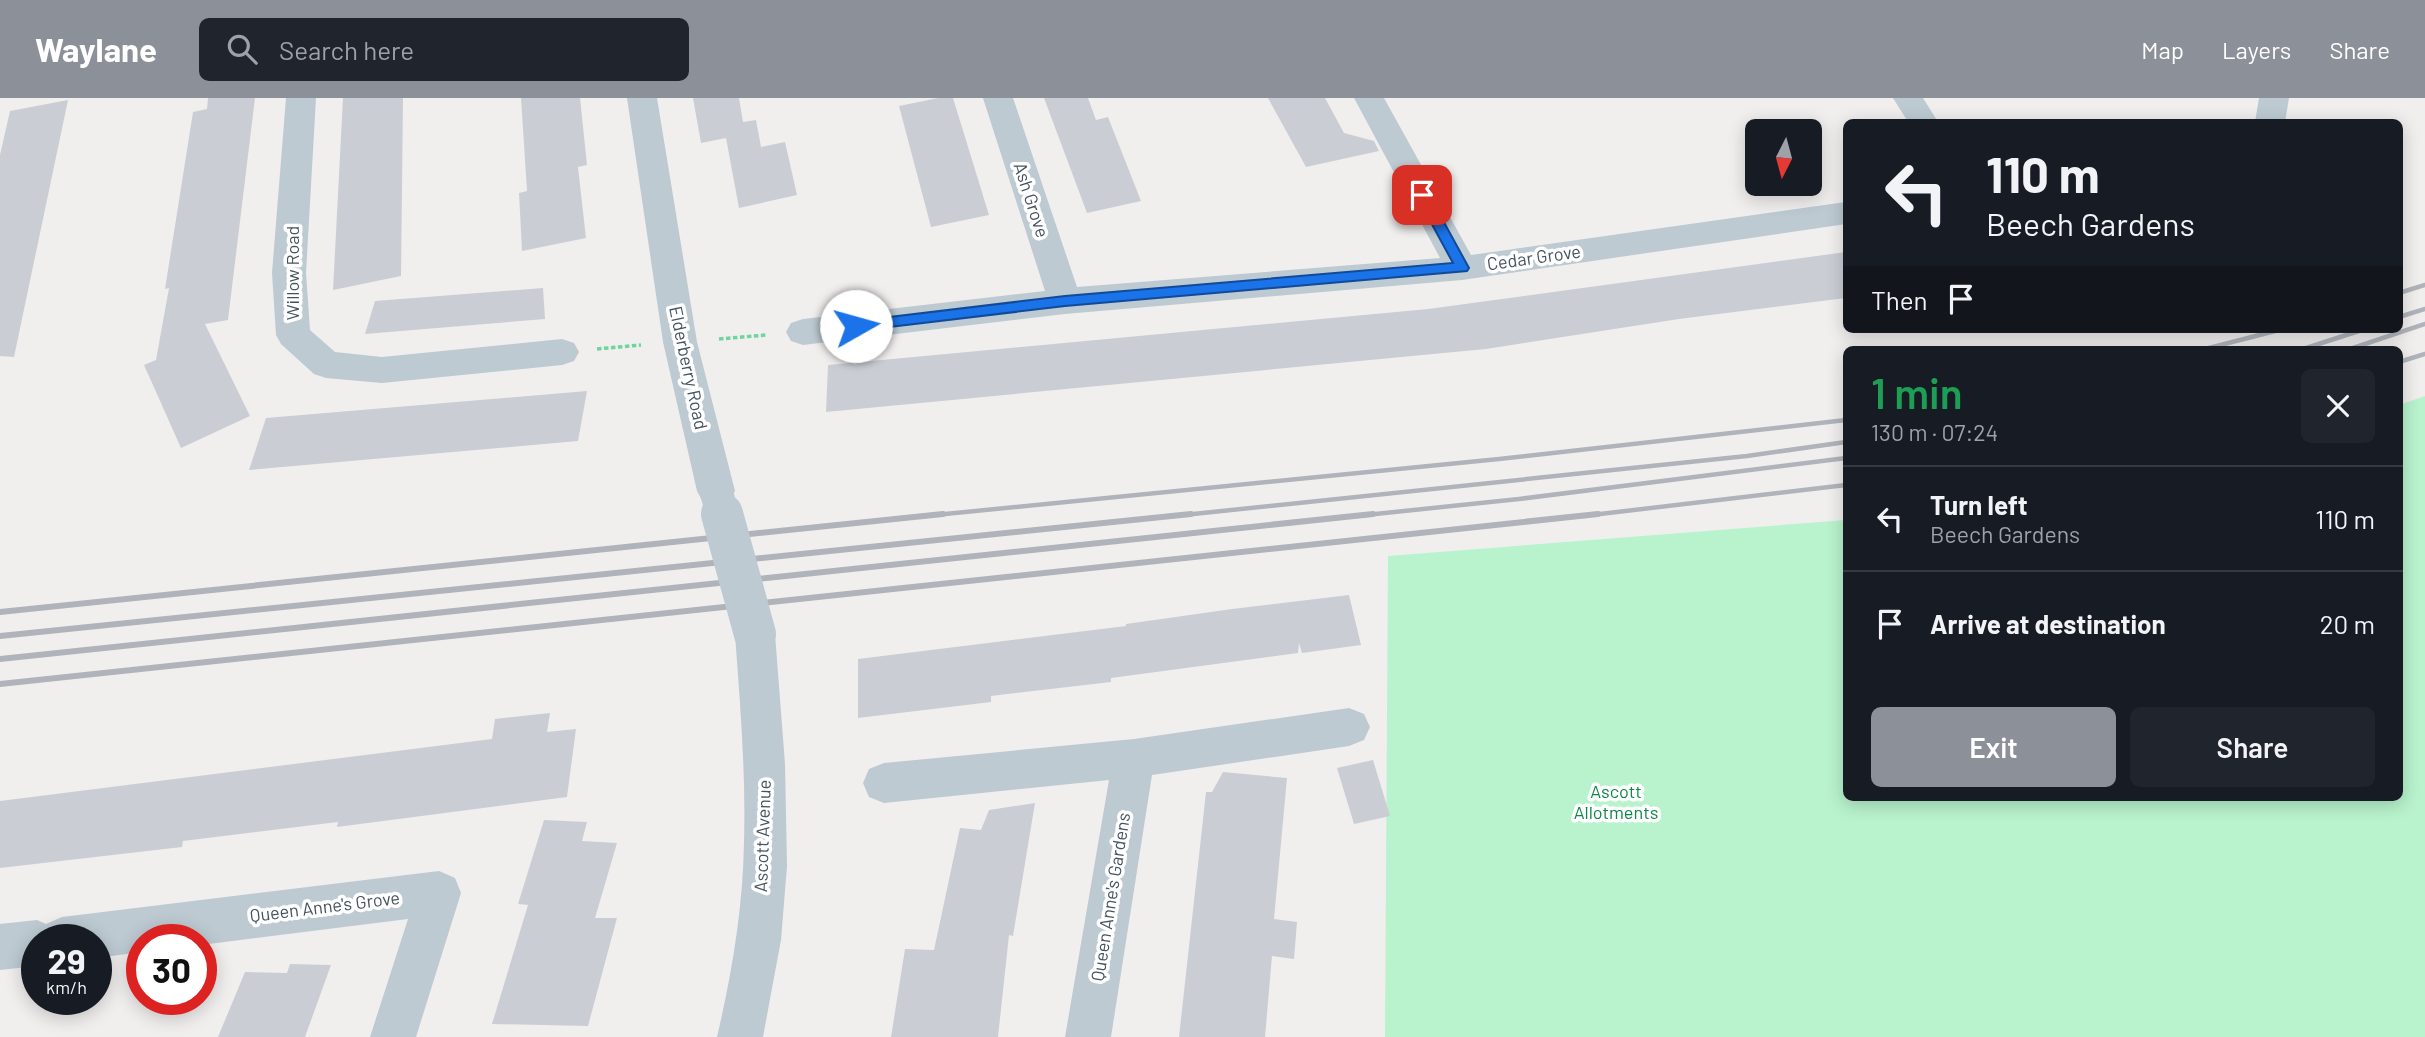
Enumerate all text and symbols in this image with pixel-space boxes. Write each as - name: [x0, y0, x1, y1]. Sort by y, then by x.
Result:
- search box: [199, 18, 689, 81]
- text: Waylane: [35, 29, 157, 69]
- icon: search: [223, 30, 261, 68]
- text: Search here: [279, 34, 414, 65]
- text: Map: [2141, 35, 2184, 64]
- text: Layers: [2222, 35, 2291, 64]
- text: Share: [2329, 35, 2390, 64]
- north arrow: [1745, 119, 1822, 196]
- map controls: [1745, 119, 1822, 196]
- text: 110 m: [1986, 144, 2100, 203]
- icon: left: [1871, 147, 1962, 238]
- street label: Ash Grove: [1009, 159, 1054, 240]
- pin: [1392, 165, 1452, 225]
- icon: arrive: [1403, 176, 1441, 214]
- text: Beech Gardens: [1986, 204, 2195, 242]
- street label: Willow Road: [281, 226, 303, 320]
- street label: Cedar Grove: [1486, 240, 1582, 274]
- icon: arrive: [1942, 280, 1980, 318]
- text: Then: [1871, 284, 1928, 315]
- position arrow: [819, 289, 893, 363]
- street label: Elderberry Road: [665, 304, 713, 432]
- text: 1 min: [1871, 367, 1963, 417]
- button: close: [2301, 369, 2375, 443]
- text: 130 m · 07:24: [1871, 418, 1998, 446]
- text: Turn left: [1930, 489, 2028, 520]
- icon: left: [1871, 500, 1909, 538]
- text: 110 m: [2315, 503, 2375, 534]
- text: Beech Gardens: [1930, 520, 2080, 548]
- icon: arrive: [1871, 605, 1909, 643]
- text: Arrive at destination: [1930, 608, 2166, 639]
- text: 20 m: [2320, 608, 2375, 639]
- button: Exit: [1871, 707, 2116, 787]
- button: Share: [2130, 707, 2375, 787]
- street label: Ascott Avenue: [749, 779, 775, 893]
- park label: Ascott Allotments: [1574, 780, 1658, 823]
- street label: Queen Anne's Gardens: [1086, 811, 1134, 983]
- street label: Queen Anne's Grove: [249, 886, 401, 926]
- speed limit sign: 30: [126, 924, 217, 1015]
- text: 29: [47, 939, 86, 981]
- text: km/h: [46, 976, 87, 998]

